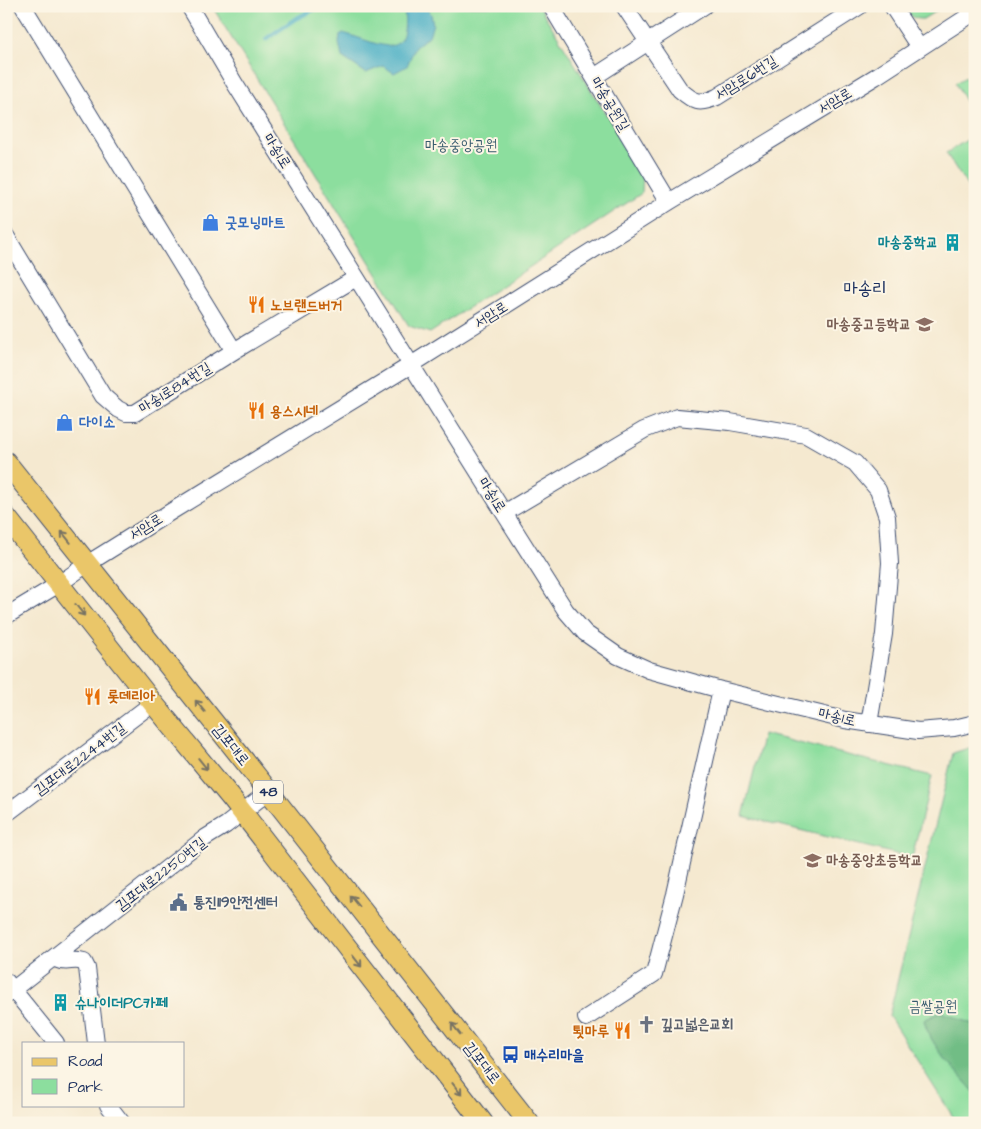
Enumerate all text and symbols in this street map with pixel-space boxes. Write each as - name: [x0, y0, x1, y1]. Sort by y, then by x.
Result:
- street label: 서암로6번길: [711, 51, 781, 105]
- street label: 마송공원길: [585, 73, 635, 135]
- street label: 서암로: [814, 83, 856, 119]
- street label: 마송1로: [258, 129, 296, 173]
- park label: 마송중앙공원: [425, 135, 497, 156]
- shop icon: 굿모닝마트: [201, 212, 221, 232]
- place label: 굿모닝마트: [225, 212, 285, 233]
- place label: 마송중학교: [878, 232, 938, 253]
- building icon: 마송중학교: [942, 232, 962, 252]
- district label: 마송리: [843, 276, 887, 301]
- restaurant icon: 노브랜드버거: [246, 295, 266, 315]
- place label: 노브랜드버거: [270, 295, 342, 316]
- street label: 서암로: [470, 296, 512, 334]
- place label: 마송중고등학교: [827, 314, 911, 335]
- school or university icon: 마송중고등학교: [915, 314, 935, 334]
- street label: 마송1로84번길: [135, 357, 215, 419]
- restaurant icon: 용스시네: [246, 401, 266, 421]
- place label: 용스시네: [270, 401, 318, 422]
- shop icon: 다이소: [55, 412, 75, 432]
- place label: 다이소: [79, 412, 115, 433]
- street label: 마송1로: [473, 473, 511, 517]
- street label: 서암로: [125, 508, 167, 546]
- one-way arrow: [60, 531, 71, 544]
- one-way arrow: [74, 603, 85, 616]
- restaurant icon: 롯데리아: [83, 686, 103, 706]
- place label: 롯데리아: [107, 686, 156, 707]
- one-way arrow: [194, 699, 205, 712]
- street label: 마송1로: [816, 702, 858, 732]
- street label: 김포대로2244번길: [30, 718, 130, 800]
- street label: 김포대로: [208, 720, 254, 770]
- one-way arrow: [198, 757, 209, 770]
- road number: 48: [253, 780, 283, 804]
- street label: 김포대로2250번길: [111, 832, 211, 916]
- school or university icon: 마송중앙초등학교: [802, 850, 822, 870]
- place label: 마송중앙초등학교: [826, 850, 923, 871]
- public building icon: 통진119안전센터: [169, 892, 189, 912]
- place label: 통진119안전센터: [193, 892, 278, 913]
- one-way arrow: [350, 895, 361, 908]
- one-way arrow: [352, 954, 363, 967]
- building icon: 슈나이더PC카페: [51, 993, 71, 1013]
- place label: 슈나이더PC카페: [75, 993, 169, 1014]
- park label: 금쌀공원: [909, 996, 957, 1017]
- church icon: 깊고넓은교회: [637, 1014, 657, 1034]
- place label: 깊고넓은교회: [661, 1014, 733, 1035]
- place label: 툇마루: [573, 1021, 609, 1042]
- restaurant icon: 툇마루: [613, 1021, 633, 1041]
- one-way arrow: [450, 1023, 461, 1036]
- street label: 김포대로: [459, 1038, 505, 1088]
- legend: [22, 1042, 185, 1106]
- bus stop icon: 매수리마을: [500, 1045, 520, 1065]
- place label: 매수리마을: [524, 1045, 584, 1066]
- text: Road: [68, 1051, 103, 1072]
- text: Park: [68, 1077, 103, 1098]
- one-way arrow: [451, 1083, 462, 1096]

